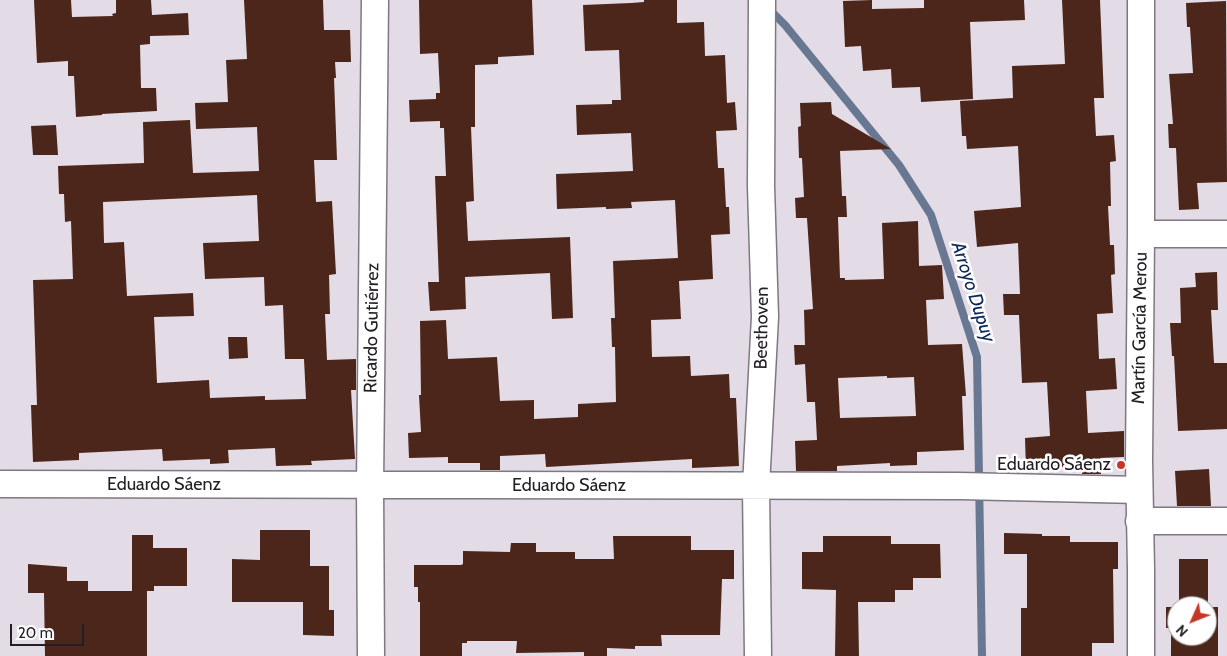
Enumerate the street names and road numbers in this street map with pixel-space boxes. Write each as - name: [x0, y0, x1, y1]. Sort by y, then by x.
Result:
- street label: Martín García Merou: [1128, 252, 1152, 404]
- street label: Ricardo Gutiérrez: [360, 263, 384, 393]
- street label: Beethoven: [750, 286, 774, 370]
- street label: Eduardo Sáenz: [107, 474, 221, 496]
- street label: Eduardo Sáenz: [512, 475, 626, 497]

